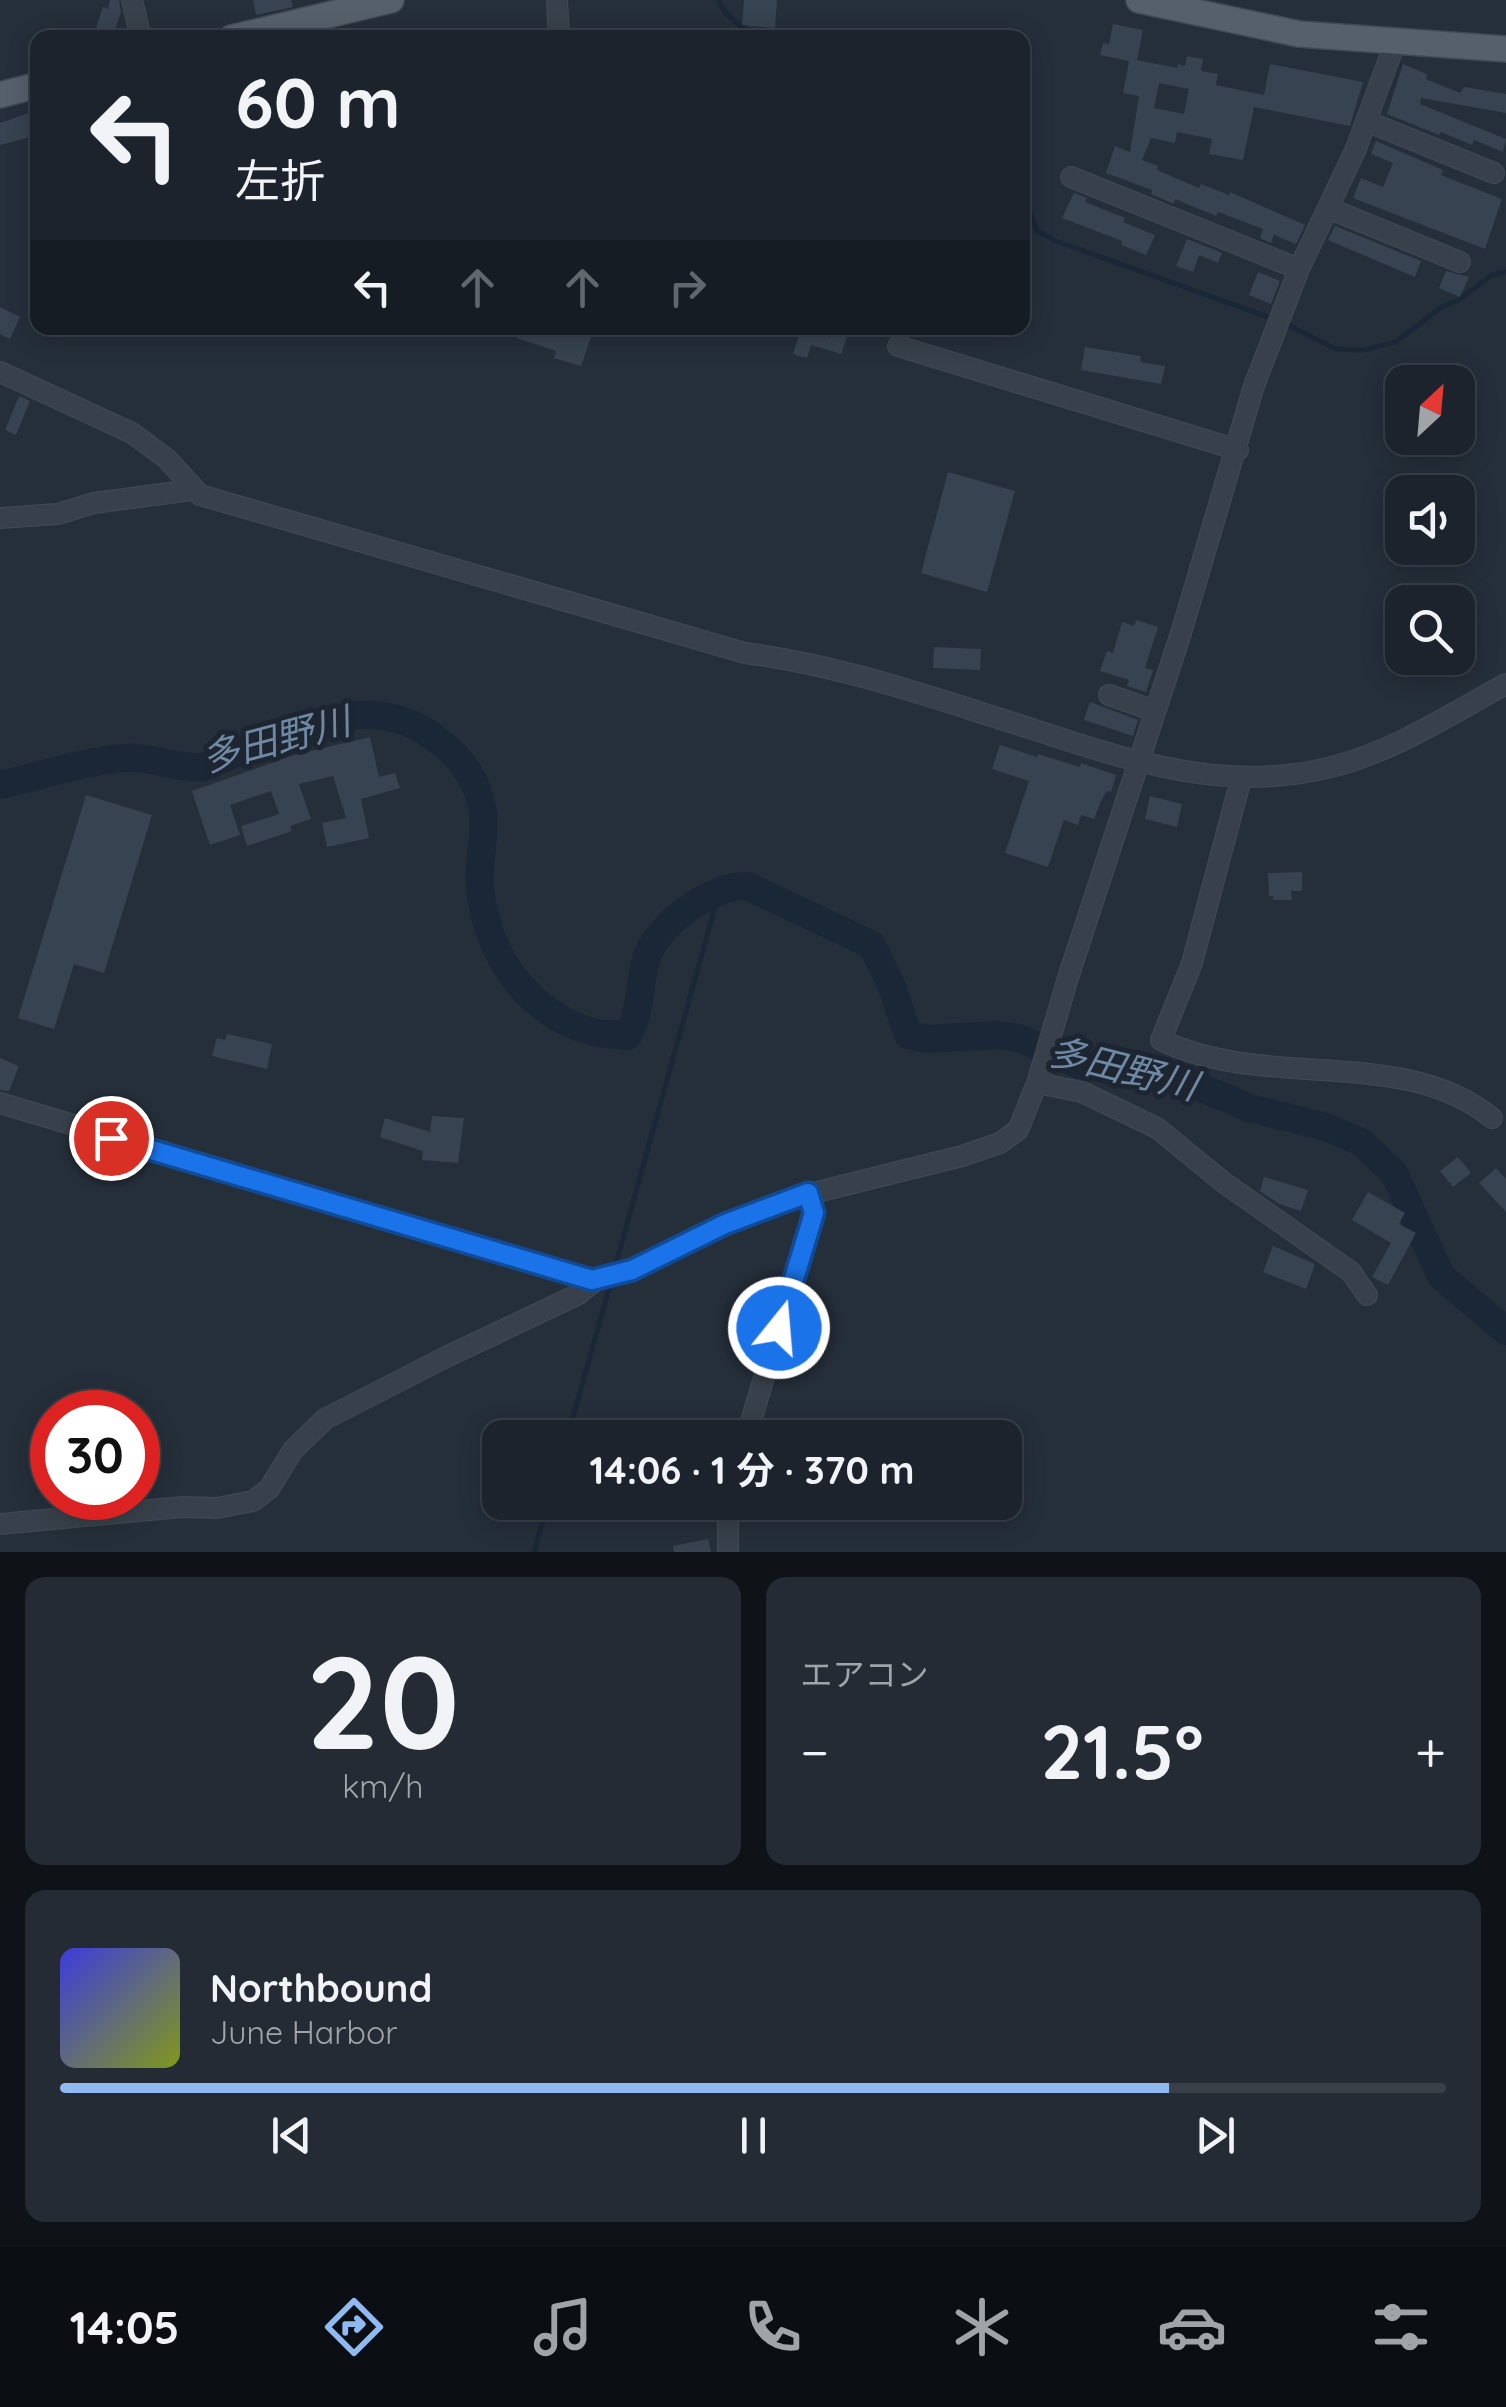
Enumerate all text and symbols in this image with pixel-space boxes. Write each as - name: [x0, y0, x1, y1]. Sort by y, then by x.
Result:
- text: 60 m: [235, 58, 401, 146]
- icon: left: [70, 70, 200, 200]
- text: 左折: [235, 152, 325, 208]
- icon: left: [345, 260, 400, 315]
- icon: ahead: [450, 260, 505, 315]
- icon: ahead: [555, 260, 610, 315]
- icon: right: [660, 260, 715, 315]
- north arrow: [1385, 365, 1475, 455]
- map controls: [1385, 365, 1475, 675]
- button: sound: [1385, 475, 1475, 565]
- button: search: [1385, 585, 1475, 675]
- water label: 多田野川: [196, 695, 359, 782]
- water label: 多田野川: [1044, 1026, 1207, 1111]
- pin: [69, 1096, 154, 1181]
- icon: arrive: [84, 1111, 139, 1166]
- position arrow: [727, 1276, 831, 1380]
- speed limit sign: 30: [30, 1390, 160, 1520]
- text: 14:06 · 1 分 · 370 m: [590, 1446, 914, 1494]
- text: 20: [306, 1619, 460, 1782]
- text: エアコン: [801, 1654, 929, 1694]
- text: 21.5°: [1040, 1704, 1204, 1798]
- text: −: [801, 1717, 829, 1786]
- text: +: [1415, 1717, 1446, 1786]
- text: km/h: [342, 1766, 423, 1806]
- text: Northbound: [210, 1964, 432, 2012]
- text: June Harbor: [210, 2012, 398, 2052]
- icon: previous: [264, 2108, 319, 2163]
- icon: pause: [726, 2108, 781, 2163]
- icon: next: [1188, 2108, 1243, 2163]
- icon: directions: [319, 2292, 389, 2362]
- icon: music: [528, 2292, 598, 2362]
- icon: phone: [738, 2292, 808, 2362]
- icon: climate: [947, 2292, 1017, 2362]
- icon: car: [1157, 2292, 1227, 2362]
- icon: filters: [1366, 2292, 1436, 2362]
- text: 14:05: [70, 2299, 180, 2355]

